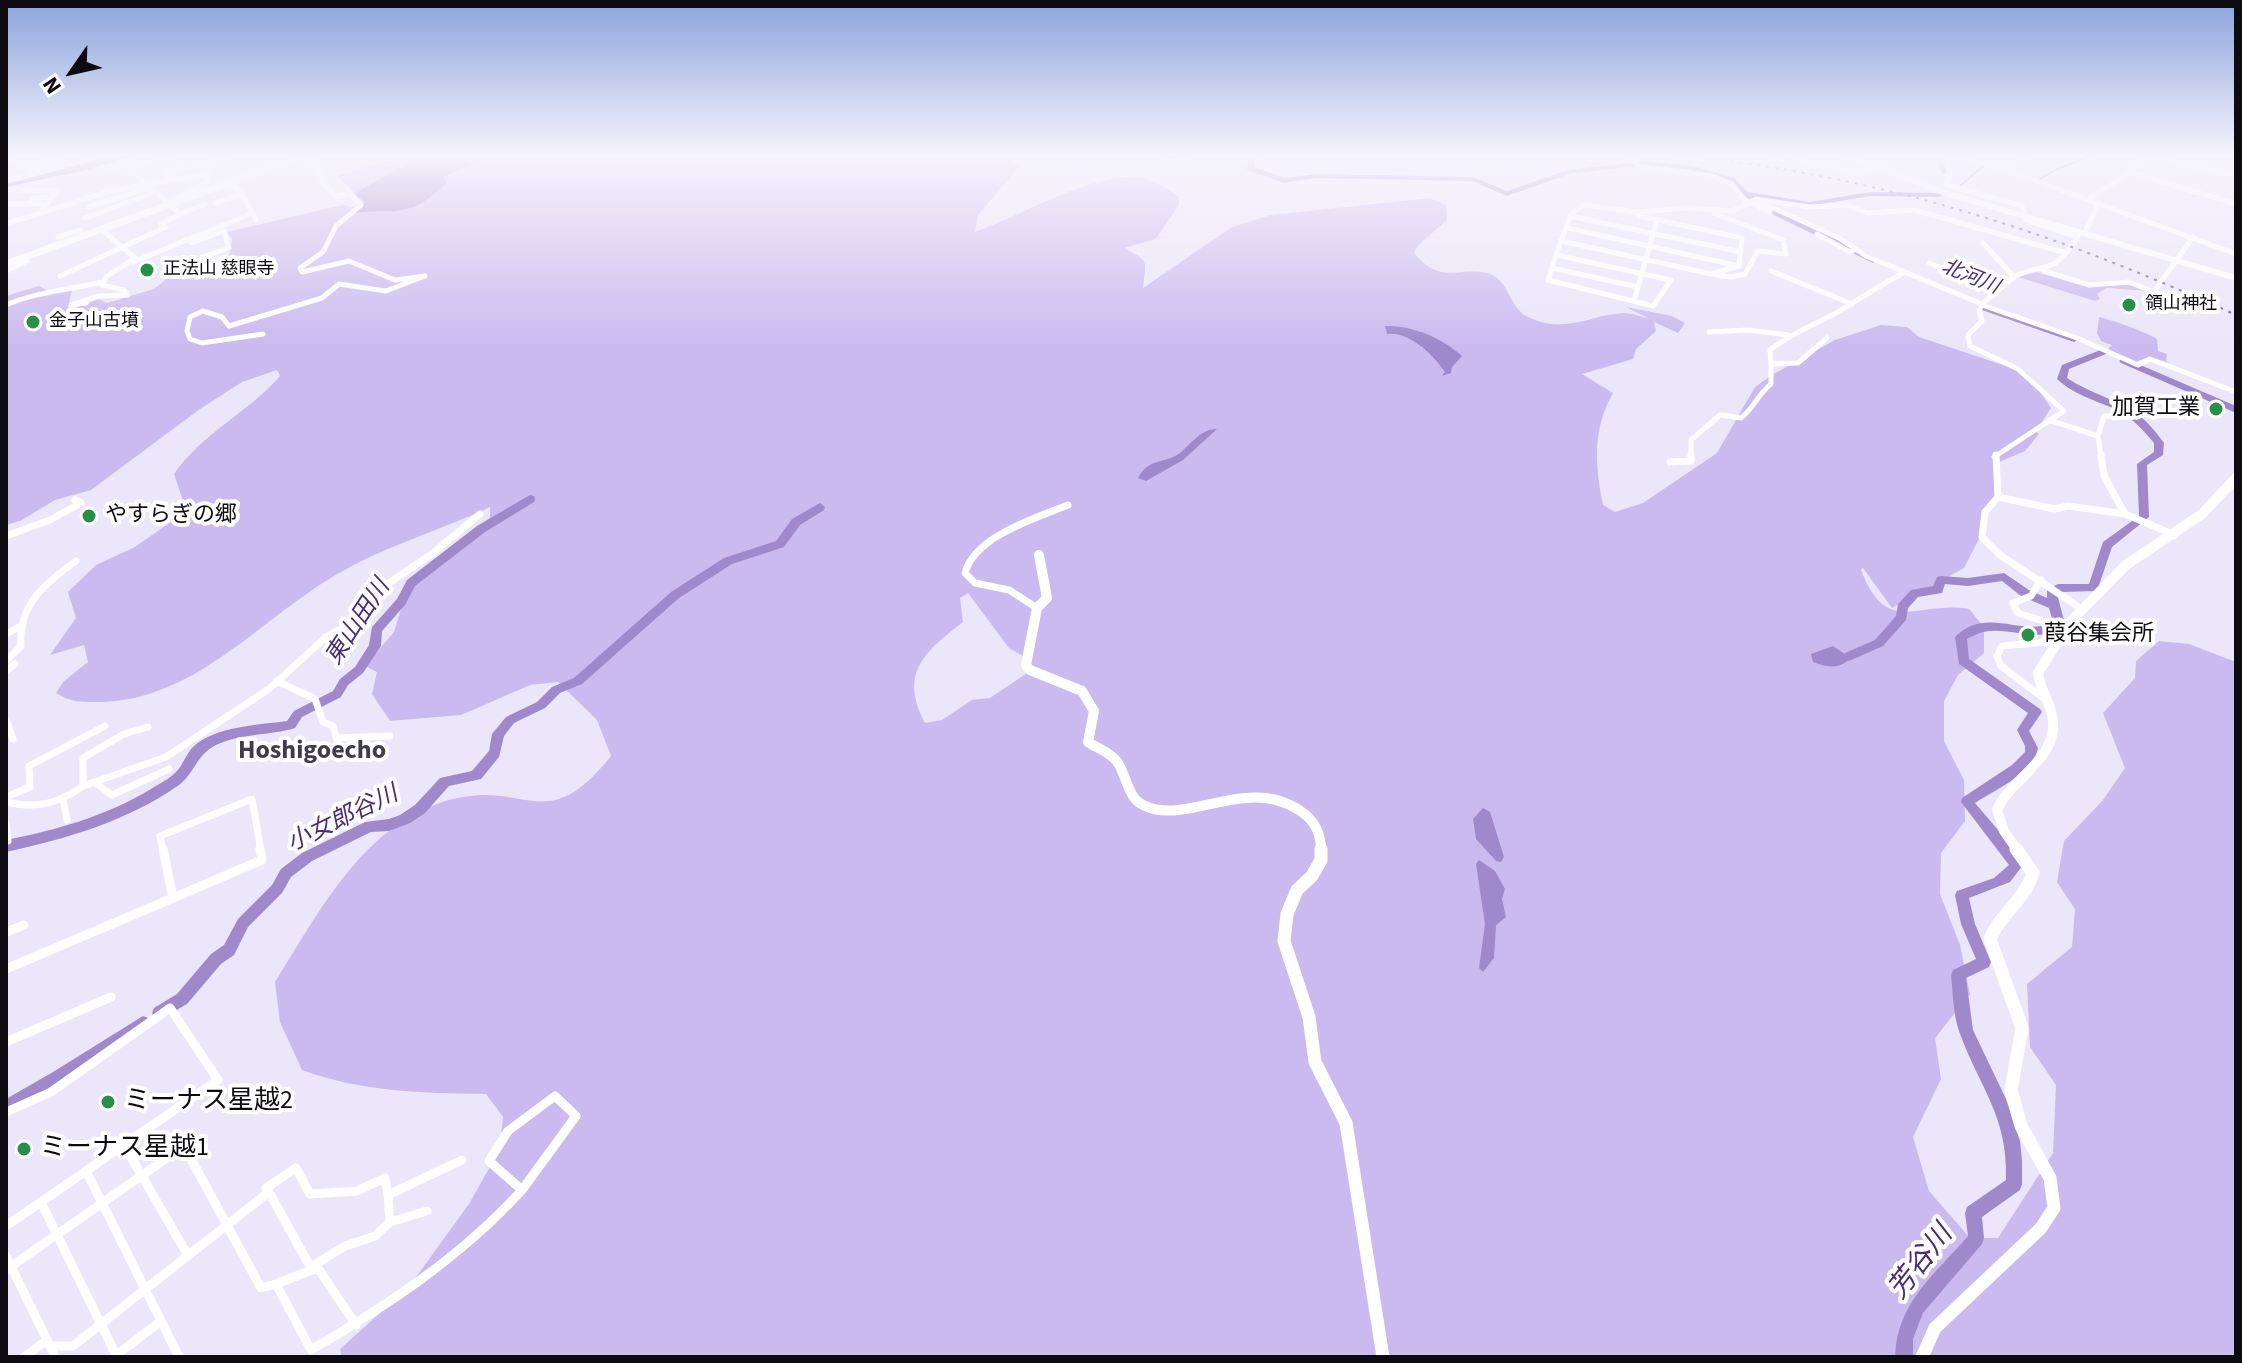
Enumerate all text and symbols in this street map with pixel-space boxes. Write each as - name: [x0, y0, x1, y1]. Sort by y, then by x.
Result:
- north arrow: [32, 32, 112, 112]
- text: N: [35, 70, 69, 100]
- water label: 北河川: [1938, 256, 2002, 300]
- place label: 正法山 慈眼寺: [163, 259, 275, 281]
- marker: 正法山 慈眼寺: [138, 261, 156, 279]
- place label: 領山神社: [2145, 294, 2217, 316]
- marker: 領山神社: [2120, 296, 2138, 314]
- place label: 金子山古墳: [49, 311, 139, 333]
- marker: 金子山古墳: [24, 313, 42, 331]
- place label: 加賀工業: [2112, 396, 2200, 422]
- marker: 加賀工業: [2207, 400, 2225, 418]
- place label: やすらぎの郷: [105, 503, 237, 529]
- marker: やすらぎの郷: [80, 507, 98, 525]
- water label: 東山田川: [321, 575, 397, 671]
- place label: 葭谷集会所: [2044, 622, 2154, 648]
- marker: 葭谷集会所: [2019, 626, 2037, 644]
- district label: Hoshigoecho: [238, 736, 386, 768]
- water label: 小女郎谷川: [283, 781, 403, 859]
- place label: ミーナス星越2: [124, 1086, 293, 1118]
- marker: ミーナス星越2: [99, 1093, 117, 1111]
- place label: ミーナス星越1: [40, 1133, 209, 1165]
- marker: ミーナス星越1: [15, 1140, 33, 1158]
- water label: 芳谷川: [1883, 1220, 1961, 1306]

